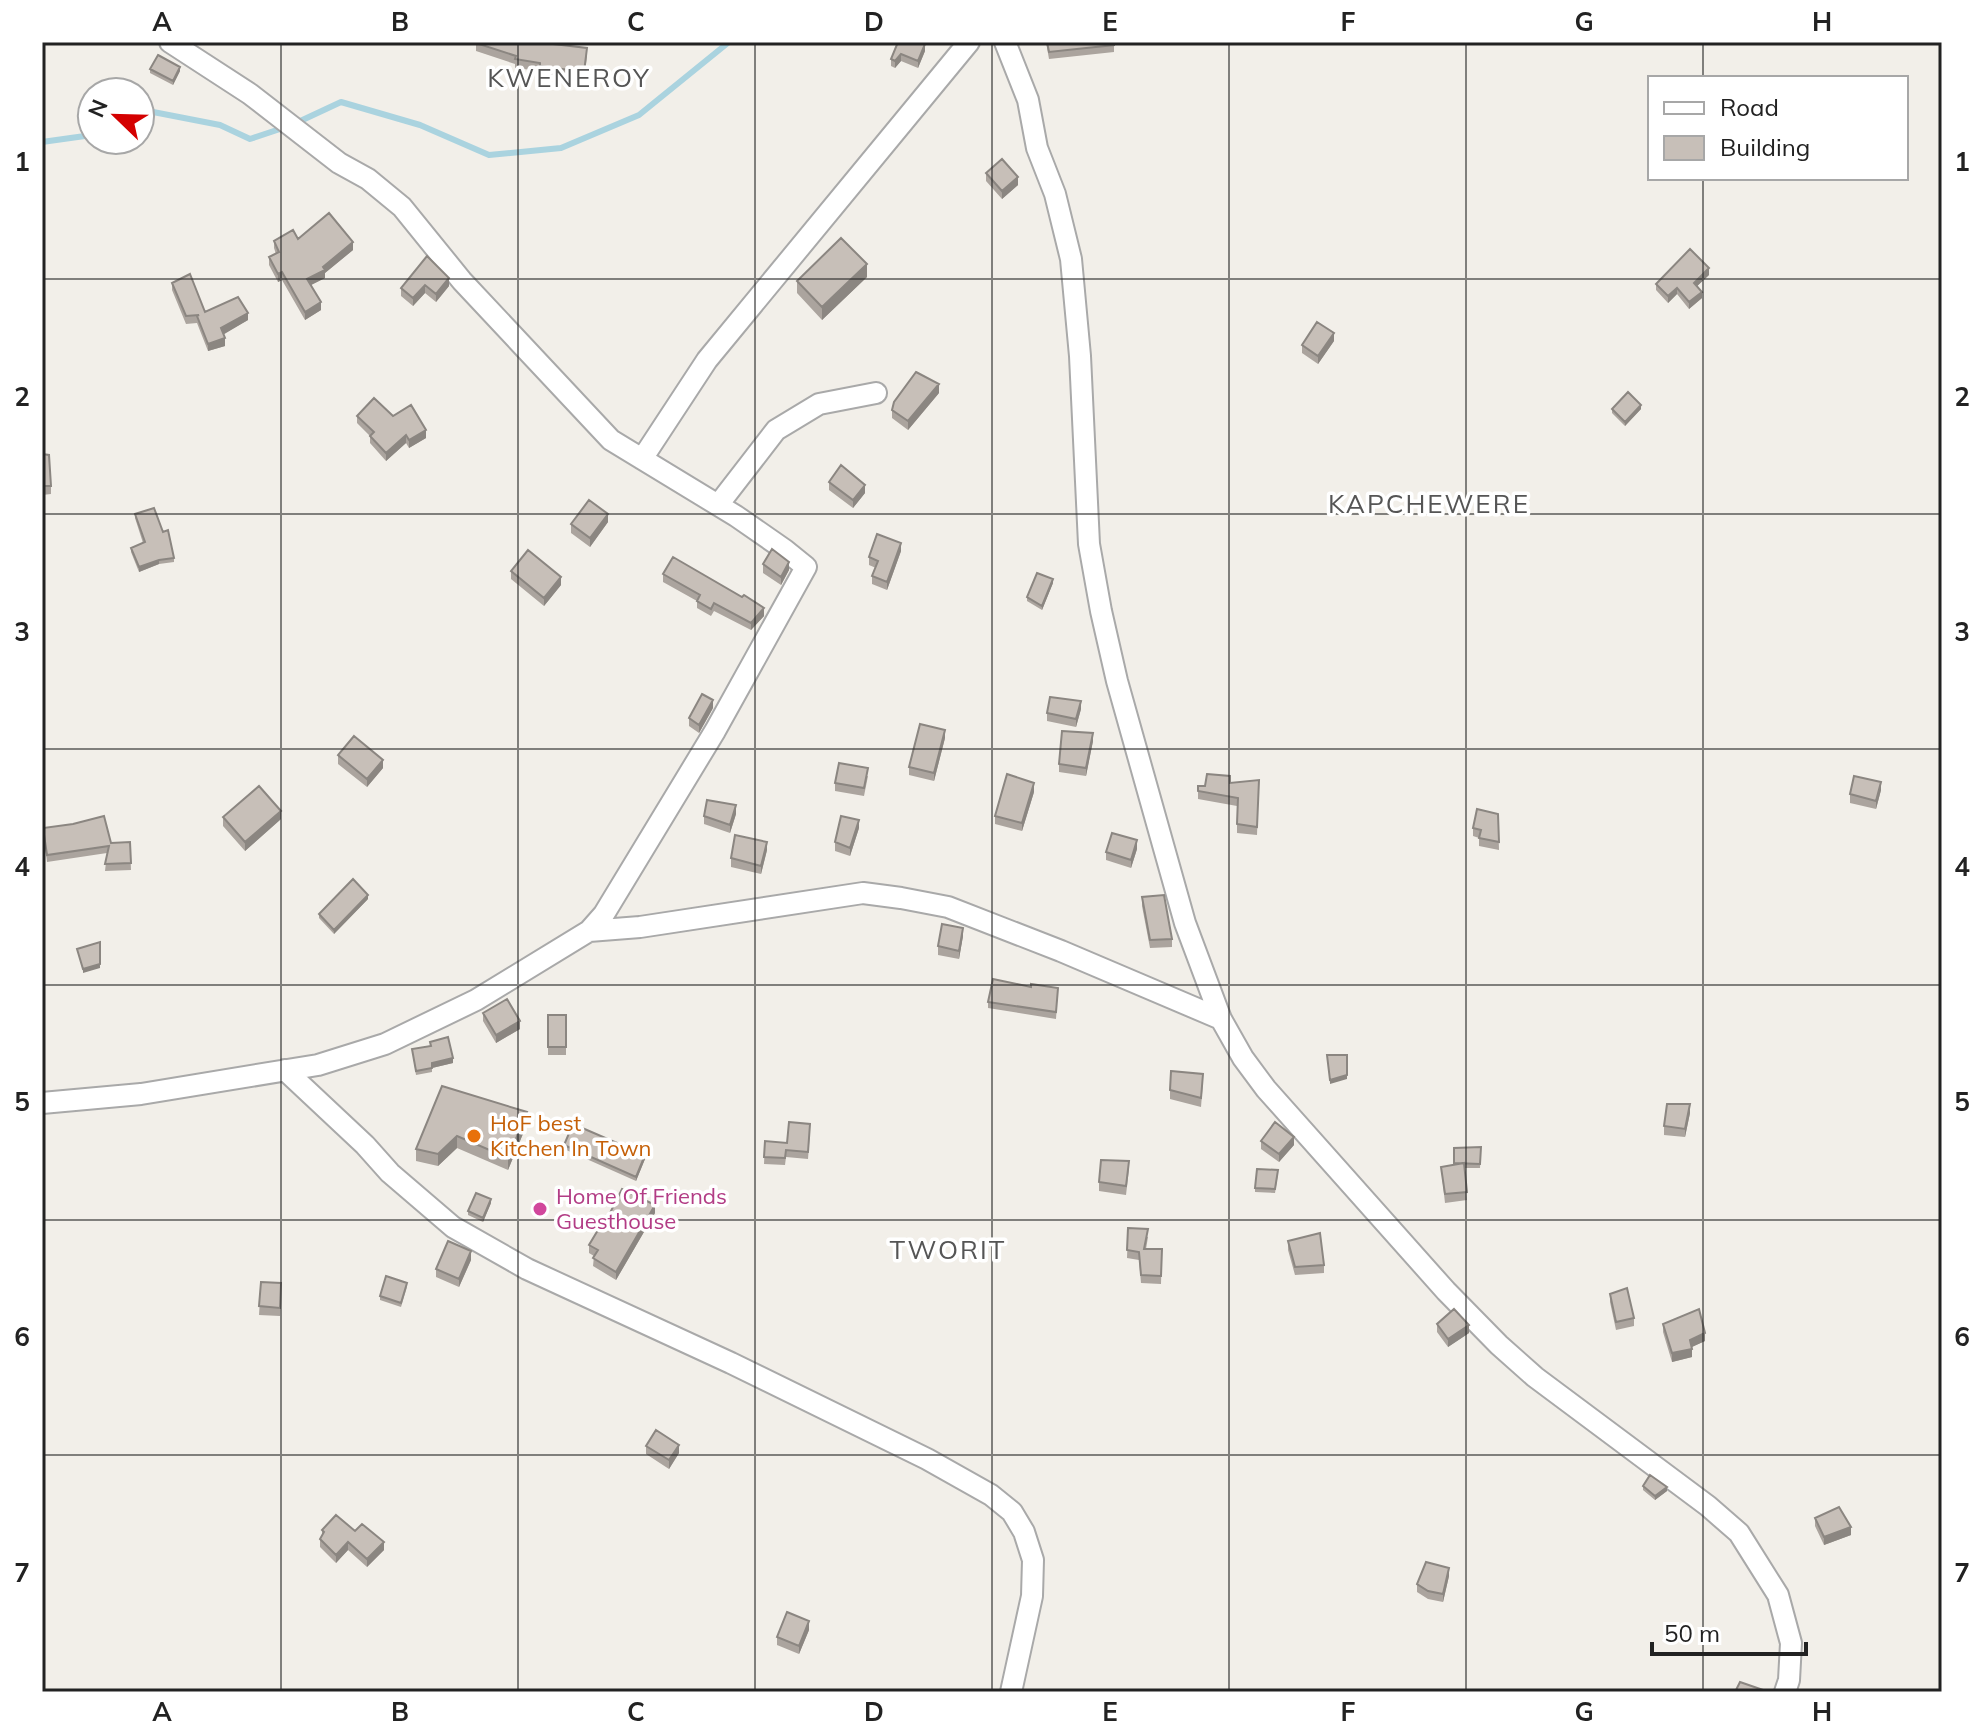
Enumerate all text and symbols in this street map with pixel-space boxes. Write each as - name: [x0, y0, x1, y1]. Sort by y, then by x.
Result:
- text: A: [152, 5, 172, 38]
- text: B: [391, 5, 409, 38]
- text: C: [627, 5, 645, 38]
- text: D: [864, 5, 884, 38]
- text: E: [1102, 5, 1118, 38]
- text: F: [1341, 5, 1356, 38]
- text: G: [1574, 5, 1594, 38]
- text: H: [1812, 5, 1832, 38]
- district label: KWENEROY: [487, 61, 651, 94]
- north arrow: [76, 76, 156, 156]
- legend: [1648, 76, 1908, 180]
- text: Road: [1720, 92, 1779, 122]
- text: N: [81, 95, 114, 121]
- text: Building: [1720, 132, 1810, 162]
- text: 1: [14, 145, 30, 178]
- text: 1: [1954, 145, 1970, 178]
- text: 2: [14, 380, 30, 413]
- text: 2: [1954, 380, 1970, 413]
- district label: KAPCHEWERE: [1328, 487, 1530, 520]
- text: 3: [14, 615, 30, 648]
- text: 3: [1954, 615, 1970, 648]
- text: 4: [14, 850, 30, 883]
- text: 4: [1954, 850, 1970, 883]
- text: 5: [14, 1085, 30, 1118]
- text: 5: [1954, 1085, 1970, 1118]
- place label: HoF best Kitchen In Town: [490, 1109, 652, 1162]
- marker: HoF best Kitchen In Town: [465, 1127, 483, 1145]
- place label: Home Of Friends Guesthouse: [556, 1182, 727, 1235]
- marker: Home Of Friends Guesthouse: [531, 1200, 549, 1218]
- district label: TWORIT: [889, 1233, 1007, 1266]
- text: 6: [14, 1320, 30, 1353]
- text: 6: [1954, 1320, 1970, 1353]
- text: 7: [14, 1556, 30, 1589]
- text: 7: [1954, 1556, 1970, 1589]
- scale bar: [1652, 1606, 1806, 1656]
- text: 50 m: [1664, 1618, 1720, 1648]
- text: A: [152, 1695, 172, 1728]
- text: B: [391, 1695, 409, 1728]
- text: C: [627, 1695, 645, 1728]
- text: D: [864, 1695, 884, 1728]
- text: E: [1102, 1695, 1118, 1728]
- text: F: [1341, 1695, 1356, 1728]
- text: G: [1574, 1695, 1594, 1728]
- text: H: [1812, 1695, 1832, 1728]

